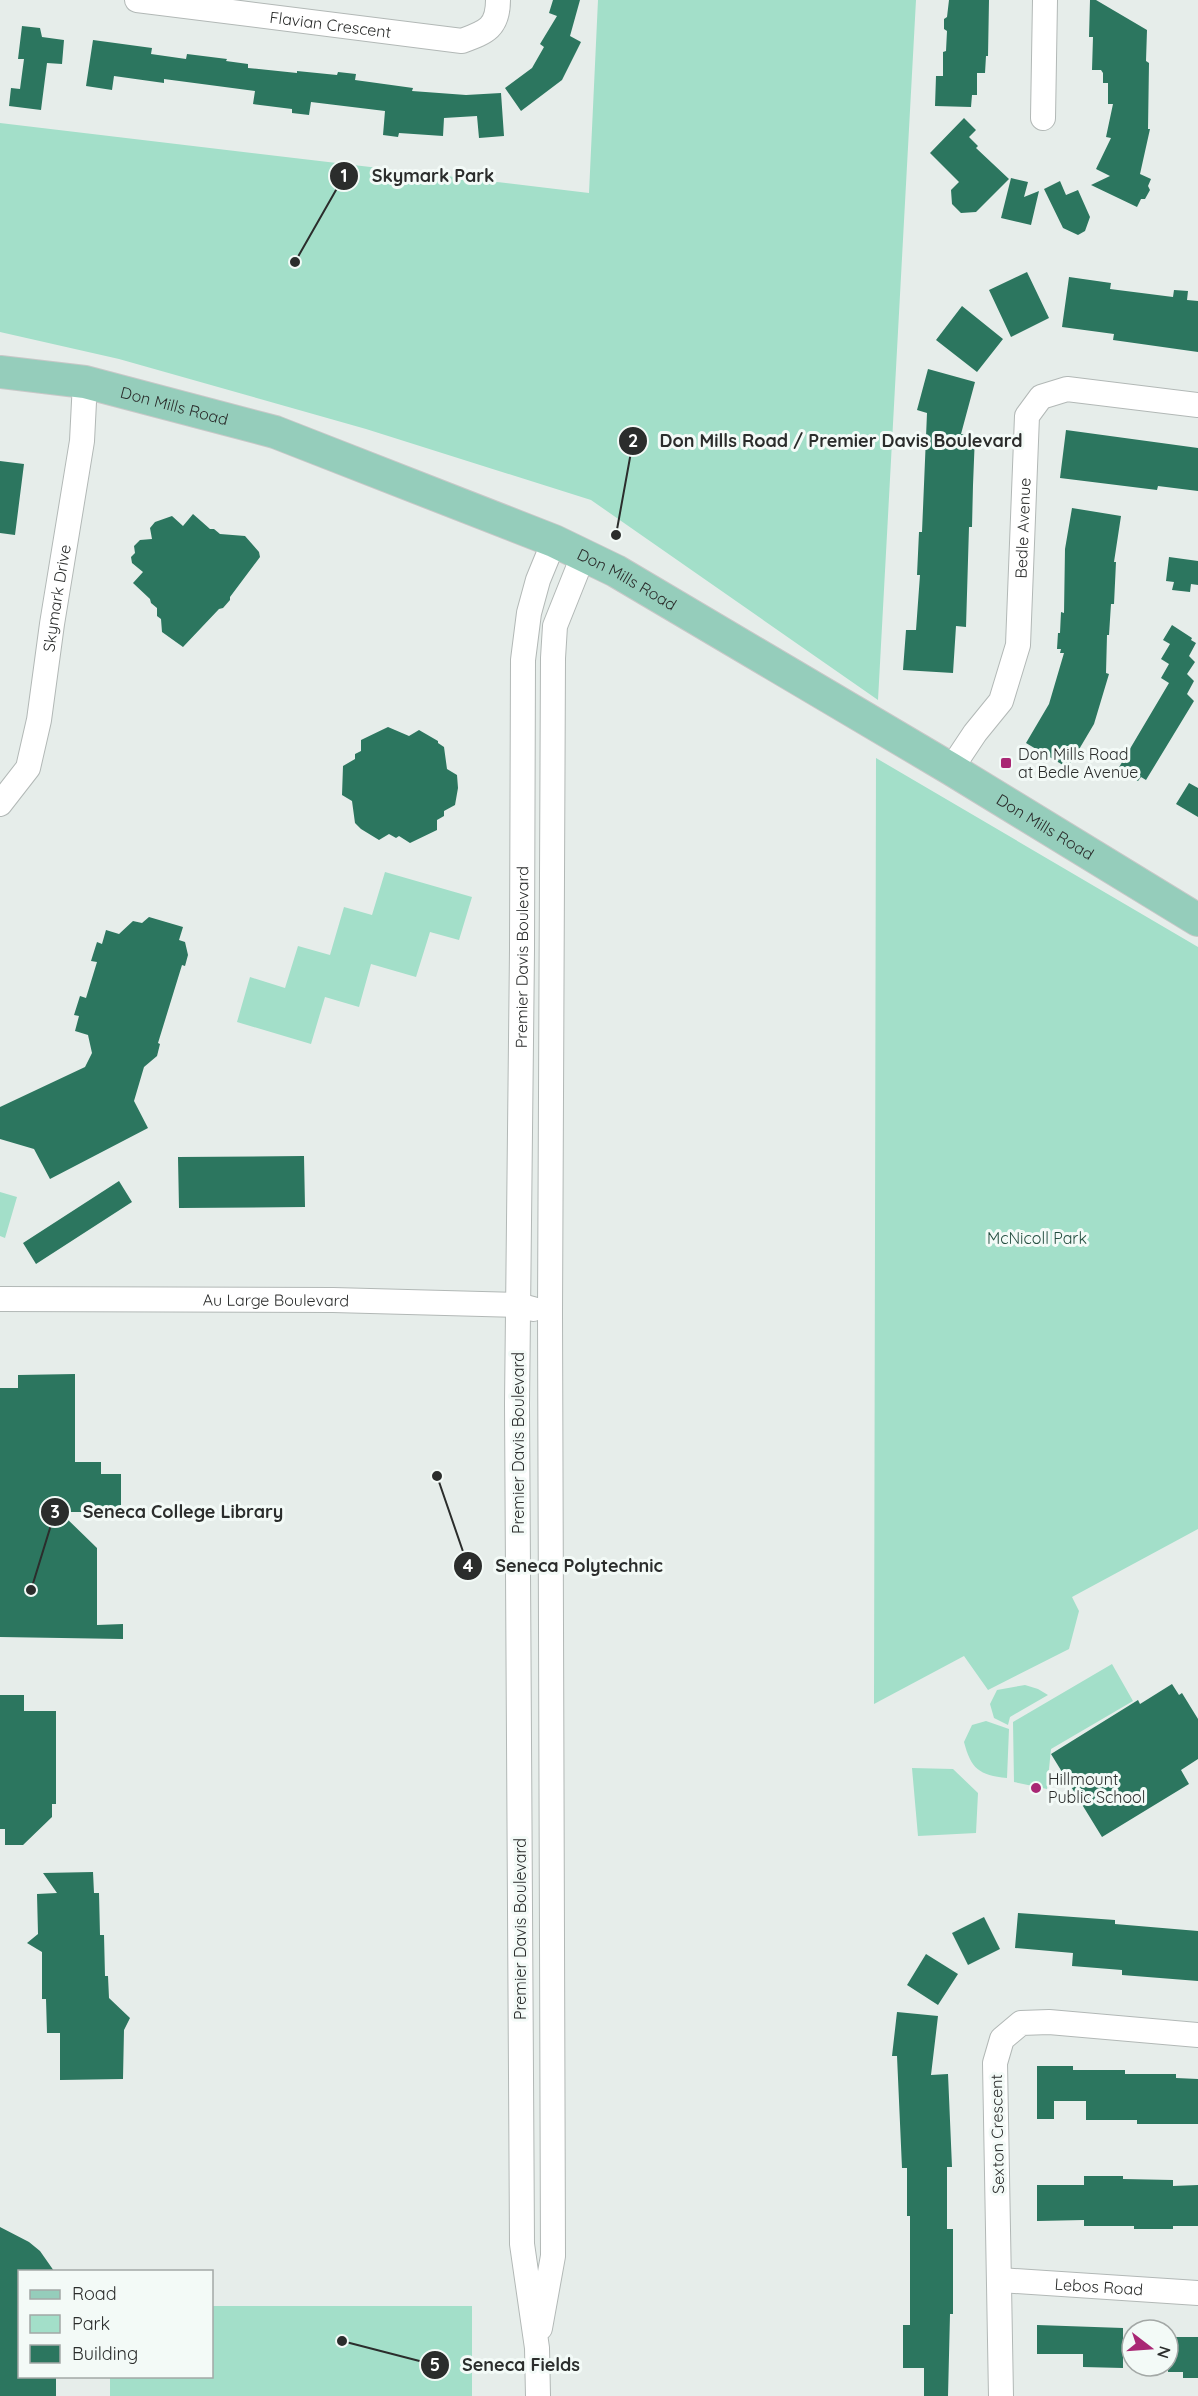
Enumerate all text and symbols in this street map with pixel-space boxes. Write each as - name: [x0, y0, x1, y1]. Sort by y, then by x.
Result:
- street label: Flavian Crescent: [269, 7, 392, 42]
- callout: Skymark Park: [329, 158, 506, 194]
- text: 1: [340, 164, 348, 187]
- text: Skymark Park: [372, 164, 494, 187]
- street label: Don Mills Road: [118, 382, 230, 429]
- callout: Don Mills Road / Premier Davis Boulevard: [618, 423, 1035, 459]
- text: 2: [628, 429, 638, 452]
- text: Don Mills Road / Premier Davis Boulevard: [660, 429, 1023, 452]
- street label: Bedle Avenue: [1011, 477, 1035, 579]
- street label: Skymark Drive: [38, 543, 75, 653]
- street label: Don Mills Road: [574, 544, 680, 615]
- place label: Don Mills Road at Bedle Avenue: [1018, 744, 1138, 782]
- marker: Don Mills Road at Bedle Avenue: [999, 756, 1013, 770]
- street label: Don Mills Road: [993, 789, 1098, 864]
- street label: Premier Davis Boulevard: [511, 866, 532, 1048]
- park label: McNicoll Park: [987, 1228, 1087, 1248]
- street label: Au Large Boulevard: [203, 1290, 349, 1310]
- street label: Premier Davis Boulevard: [508, 1352, 528, 1534]
- callout: Seneca College Library: [40, 1494, 295, 1530]
- text: 3: [50, 1500, 60, 1523]
- text: Seneca College Library: [83, 1500, 283, 1523]
- callout: Seneca Polytechnic: [453, 1548, 675, 1584]
- text: 4: [463, 1554, 474, 1577]
- text: Seneca Polytechnic: [495, 1554, 663, 1577]
- place label: Hillmount Public School: [1048, 1769, 1145, 1807]
- marker: Hillmount Public School: [1029, 1781, 1043, 1795]
- street label: Premier Davis Boulevard: [510, 1838, 530, 2020]
- street label: Sexton Crescent: [986, 2074, 1008, 2194]
- legend: [18, 2270, 213, 2378]
- street label: Lebos Road: [1054, 2274, 1144, 2299]
- text: Road: [72, 2282, 117, 2305]
- text: Park: [72, 2312, 110, 2335]
- north arrow: [1120, 2318, 1180, 2378]
- text: Building: [72, 2342, 138, 2365]
- text: N: [1153, 2344, 1176, 2361]
- callout: Seneca Fields: [420, 2347, 592, 2383]
- text: 5: [430, 2353, 440, 2376]
- text: Seneca Fields: [462, 2353, 580, 2376]

